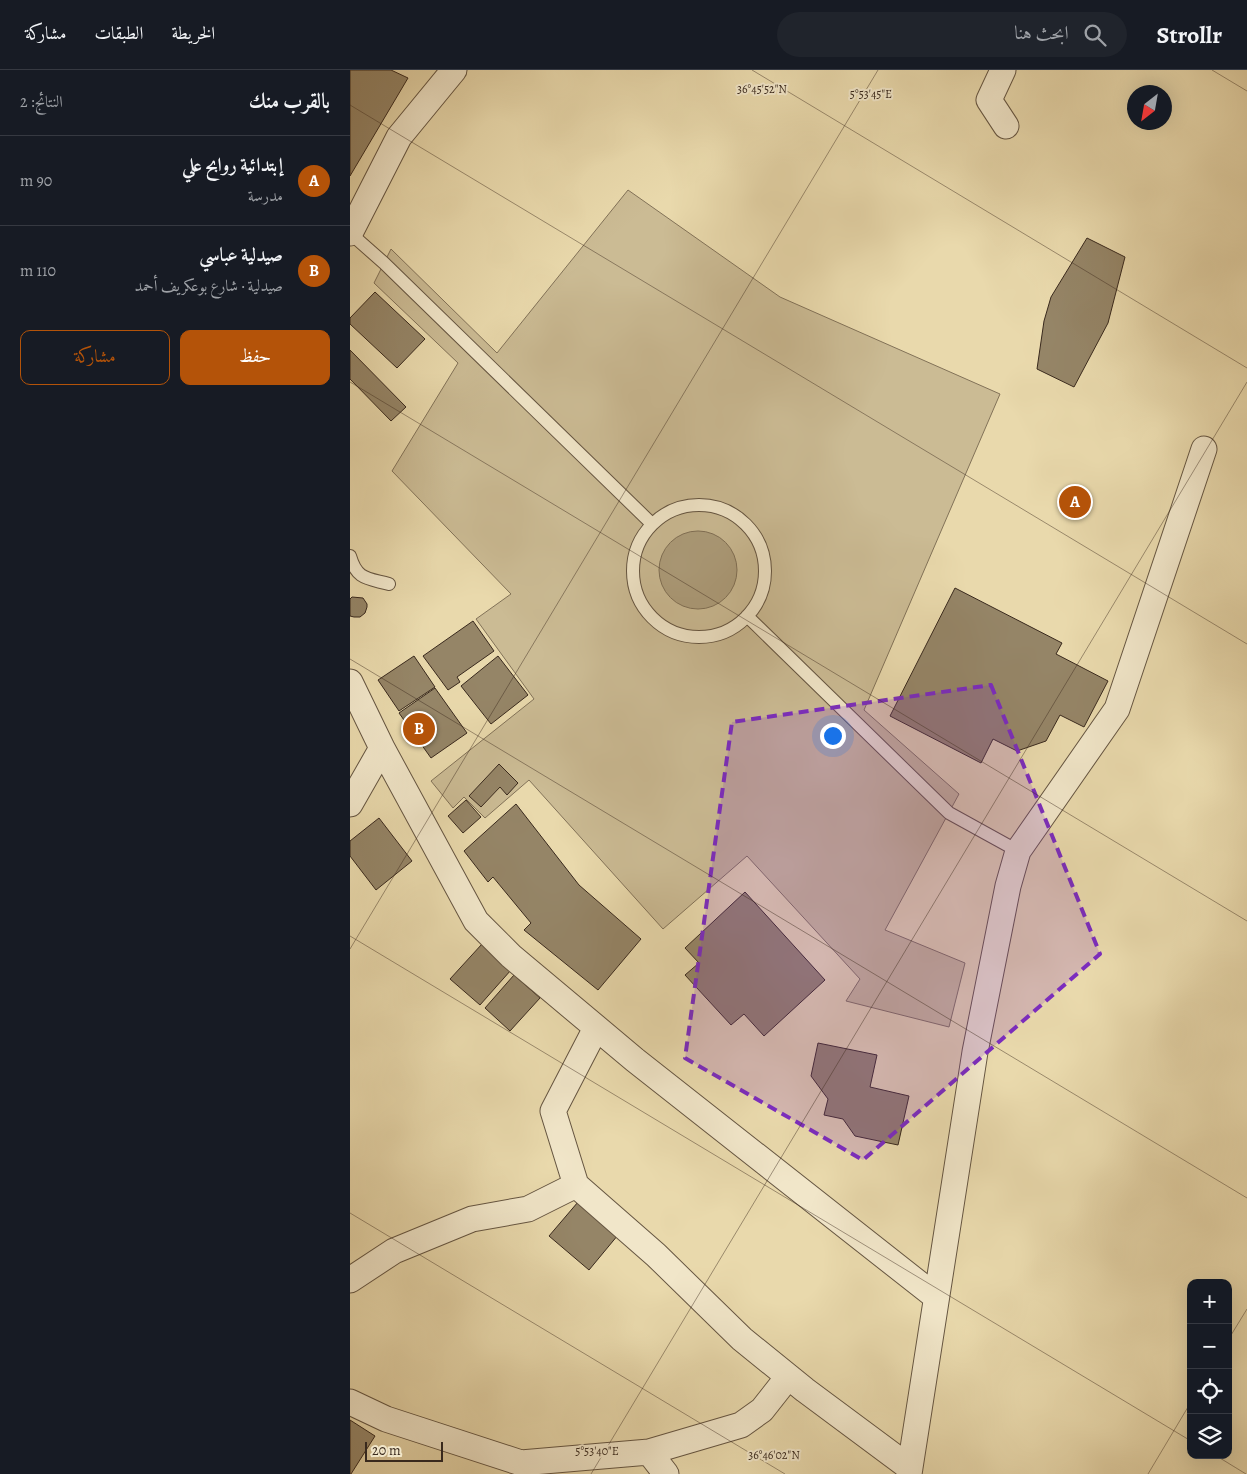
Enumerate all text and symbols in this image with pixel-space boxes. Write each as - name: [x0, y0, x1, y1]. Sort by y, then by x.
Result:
- search box: [777, 12, 1127, 57]
- text: Strollr: [1157, 19, 1222, 51]
- text: ابحث هنا: [1014, 20, 1069, 46]
- text: مشاركة: [25, 21, 66, 45]
- text: الطبقات: [94, 21, 143, 45]
- text: الخريطة: [171, 21, 215, 45]
- icon: search: [1081, 21, 1109, 49]
- text: 36°45'52"N: [737, 81, 787, 97]
- north arrow: [1127, 85, 1172, 130]
- text: 5°53'45"E: [850, 86, 892, 102]
- text: بالقرب منك: [249, 87, 330, 115]
- text: النتائج: 2: [20, 91, 63, 113]
- text: إبتدائية روابح علي: [182, 152, 283, 178]
- text: 90 m: [20, 170, 52, 192]
- text: A: [309, 170, 319, 192]
- text: مدرسة: [248, 185, 283, 207]
- text: صيدلية عباسي: [199, 242, 283, 268]
- text: 110 m: [20, 260, 56, 282]
- text: B: [309, 260, 319, 282]
- text: صيدلية · شارع بوعكريف أحمد: [135, 275, 283, 297]
- button: مشاركة: [20, 330, 170, 385]
- button: حفظ: [180, 330, 330, 385]
- pin: A: [1059, 483, 1091, 521]
- pin: B: [403, 710, 435, 748]
- your location: [820, 723, 846, 749]
- map controls: [1187, 1279, 1232, 1459]
- button: +: [1187, 1279, 1232, 1324]
- button: −: [1187, 1324, 1232, 1369]
- button: locate: [1187, 1369, 1232, 1414]
- button: layers: [1187, 1414, 1232, 1459]
- scale bar: [365, 1439, 442, 1462]
- text: 20 m: [372, 1441, 401, 1460]
- text: 5°53'40"E: [575, 1443, 619, 1459]
- text: 36°46'02"N: [748, 1447, 800, 1463]

